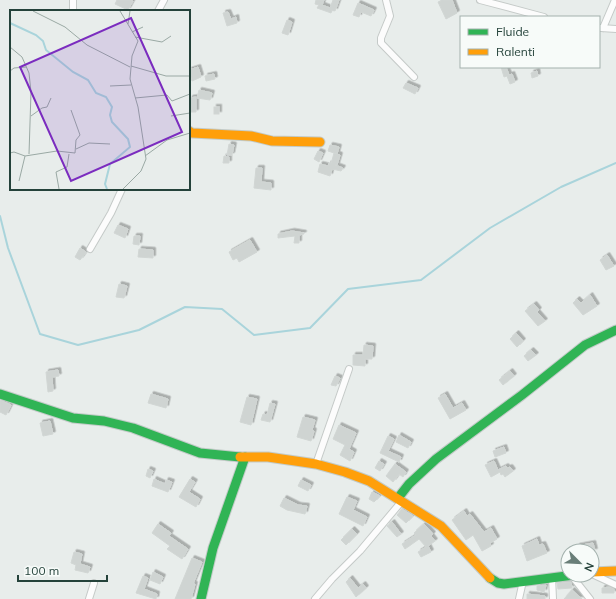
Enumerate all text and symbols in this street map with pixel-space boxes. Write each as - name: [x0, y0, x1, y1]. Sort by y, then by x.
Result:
- inset map: [10, 10, 190, 190]
- legend: [460, 16, 600, 68]
- text: Fluide: [496, 24, 529, 39]
- text: Ralenti: [496, 44, 535, 59]
- north arrow: [560, 543, 600, 583]
- scale bar: [18, 557, 107, 583]
- text: N: [581, 560, 597, 574]
- text: 100 m: [24, 563, 59, 578]

